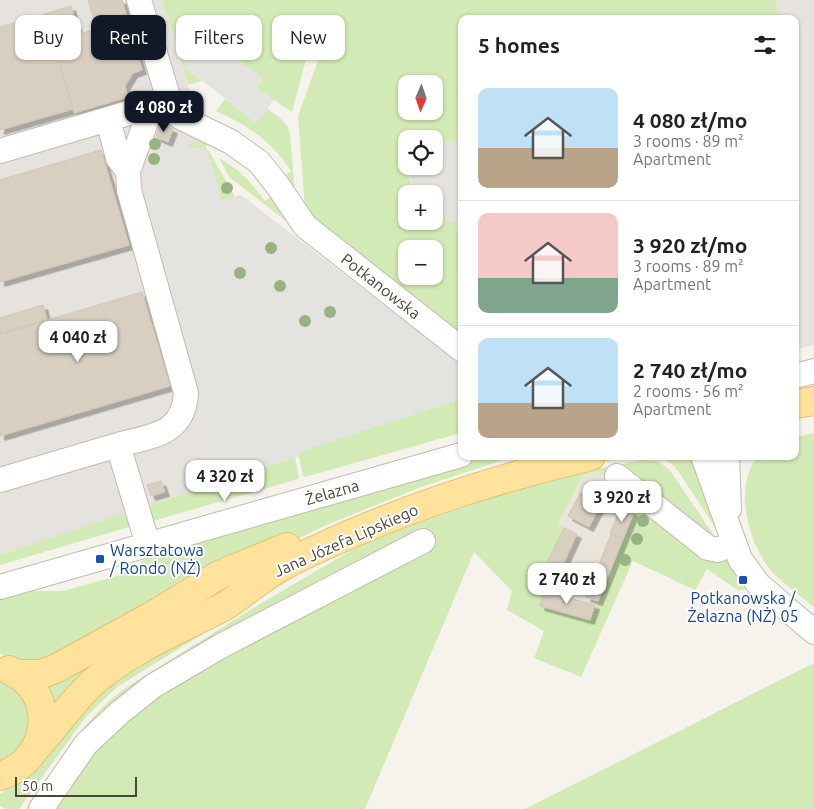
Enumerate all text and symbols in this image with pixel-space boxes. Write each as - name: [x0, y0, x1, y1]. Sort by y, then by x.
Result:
- chip: Buy: [15, 15, 81, 60]
- chip: Rent: [91, 15, 166, 60]
- chip: Filters: [176, 15, 262, 60]
- chip: New: [272, 15, 345, 60]
- icon: filters: [751, 31, 779, 59]
- text: 5 homes: [478, 33, 560, 57]
- north arrow: [398, 75, 442, 120]
- map controls: [398, 75, 443, 285]
- pin: 4 080 zł: [112, 90, 216, 133]
- text: 4 080 zł: [136, 98, 192, 116]
- icon: home: [518, 108, 578, 168]
- text: 4 080 zł/mo: [633, 108, 747, 132]
- button: locate: [398, 130, 443, 175]
- text: 3 rooms · 89 m²: [633, 132, 744, 150]
- text: Apartment: [633, 150, 711, 168]
- button: +: [398, 185, 443, 230]
- icon: home: [518, 233, 578, 293]
- text: 3 920 zł/mo: [633, 233, 747, 257]
- button: −: [398, 240, 443, 285]
- street label: Potkanowska: [338, 250, 424, 322]
- text: 3 rooms · 89 m²: [633, 257, 744, 275]
- text: Apartment: [633, 275, 711, 293]
- pin: 4 040 zł: [26, 320, 130, 363]
- text: 4 040 zł: [50, 328, 106, 346]
- icon: home: [518, 358, 578, 418]
- text: 2 740 zł/mo: [633, 358, 747, 382]
- text: 2 rooms · 56 m²: [633, 382, 744, 400]
- text: Apartment: [633, 400, 711, 418]
- pin: 4 320 zł: [173, 460, 277, 502]
- text: 4 320 zł: [197, 467, 253, 485]
- street label: Żelazna: [303, 476, 361, 508]
- pin: 3 920 zł: [570, 480, 674, 523]
- text: 3 920 zł: [594, 488, 650, 506]
- street label: Jana Józefa Lipskiego: [271, 500, 421, 580]
- place label: Warsztatowa / Rondo (NŻ): [109, 541, 204, 578]
- marker: Warsztatowa / Rondo (NŻ): [94, 553, 106, 565]
- pin: 2 740 zł: [515, 562, 619, 605]
- text: 2 740 zł: [539, 570, 595, 588]
- marker: Potkanowska / Żelazna (NŻ) 05: [737, 574, 749, 586]
- place label: Potkanowska / Żelazna (NŻ) 05: [687, 589, 799, 626]
- scale bar: [15, 774, 138, 797]
- text: 50 m: [22, 778, 53, 794]

